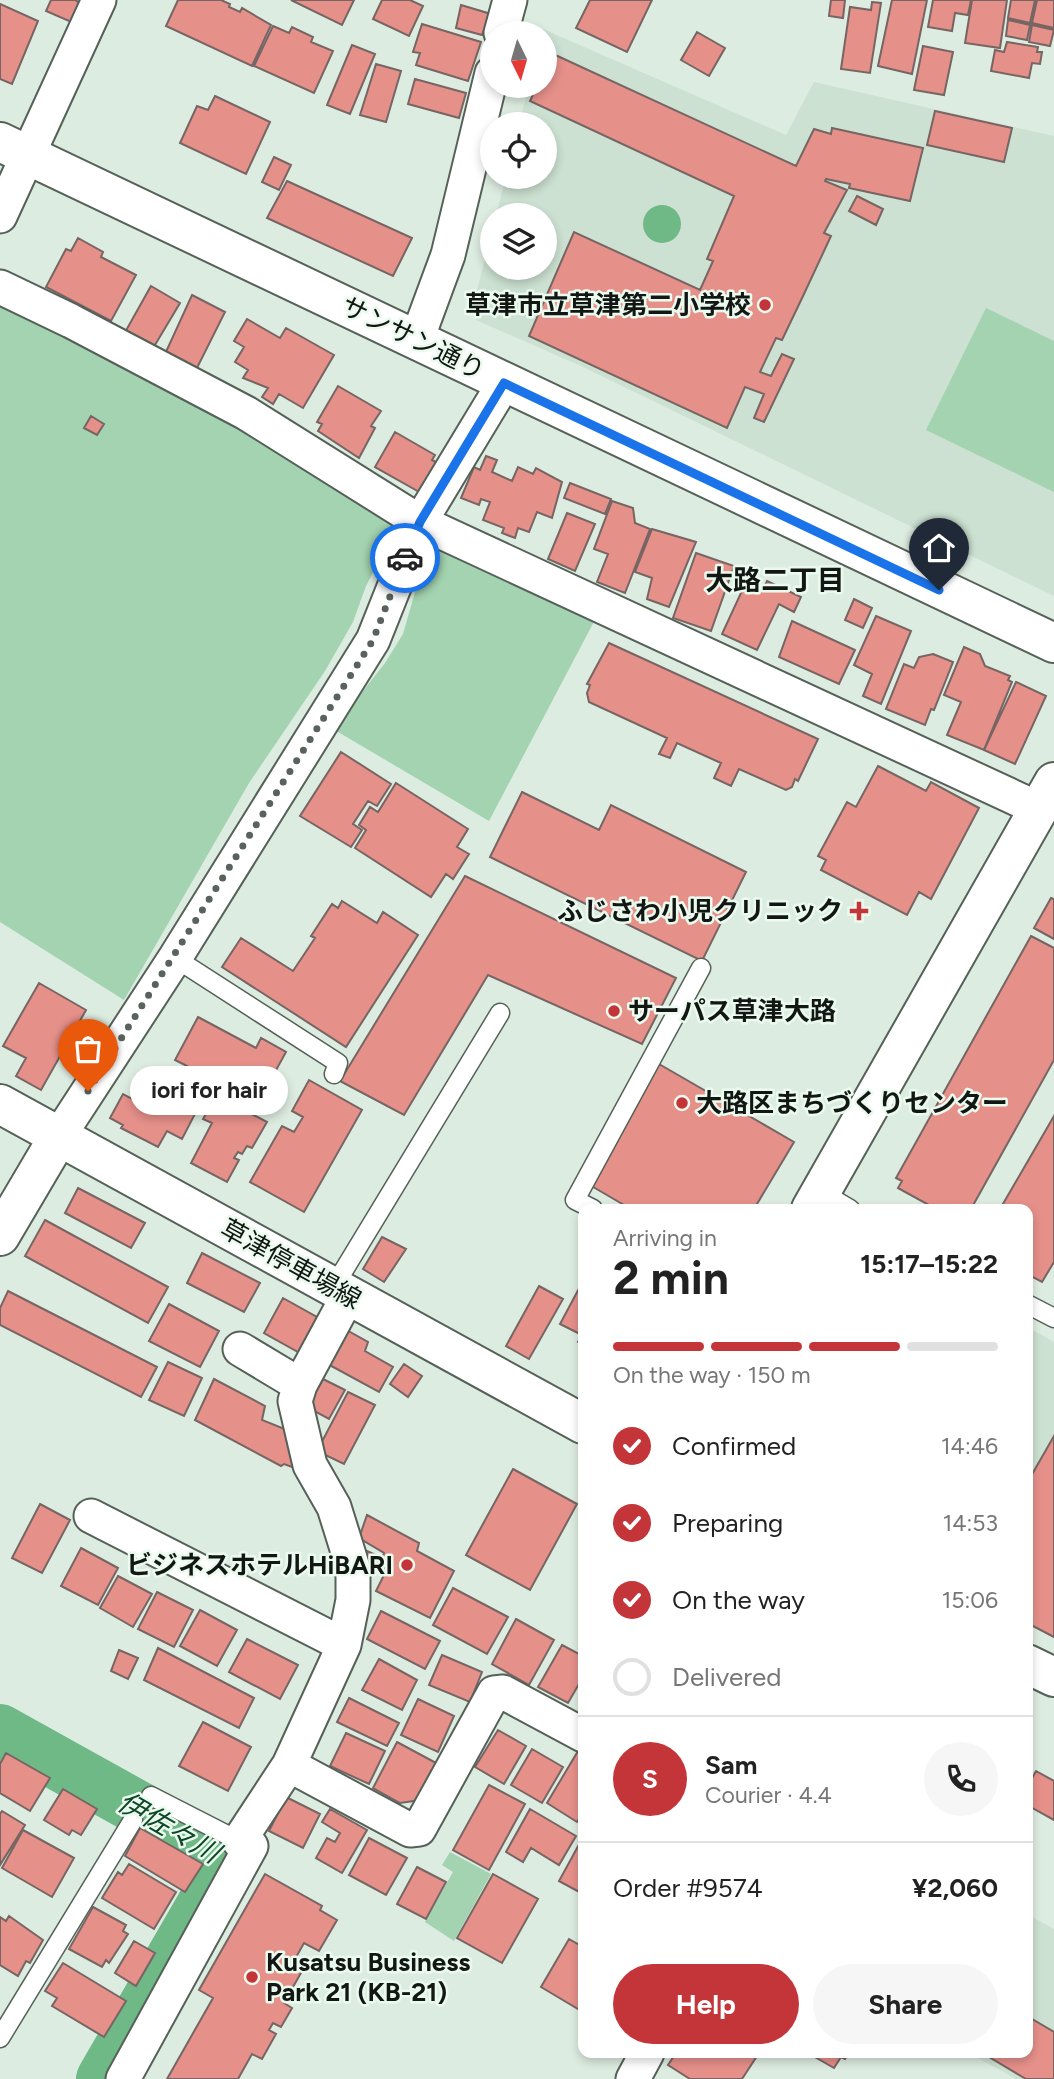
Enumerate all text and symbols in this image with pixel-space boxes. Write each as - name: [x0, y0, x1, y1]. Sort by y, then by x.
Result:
- north arrow: [480, 21, 556, 98]
- map controls: [480, 21, 557, 280]
- button: locate: [480, 112, 557, 189]
- button: layers: [480, 203, 557, 280]
- street label: サンサン通り: [336, 289, 490, 387]
- place label: 草津市立草津第二小学校: [465, 289, 751, 321]
- marker: 草津市立草津第二小学校: [757, 297, 773, 313]
- pin: [909, 518, 969, 590]
- courier: [370, 523, 440, 593]
- icon: home: [920, 529, 958, 567]
- icon: car: [386, 539, 424, 577]
- district label: 大路二丁目: [705, 563, 845, 597]
- place label: ふじさわ小児クリニック: [557, 895, 843, 927]
- marker: ふじさわ小児クリニック: [849, 901, 869, 921]
- place label: サーパス草津大路: [628, 995, 836, 1027]
- marker: サーパス草津大路: [606, 1003, 622, 1019]
- pin: [58, 1019, 118, 1091]
- icon: bag: [69, 1030, 107, 1068]
- callout: iori for hair: [130, 1066, 288, 1116]
- text: iori for hair: [151, 1076, 267, 1104]
- place label: 大路区まちづくりセンター: [696, 1087, 1008, 1119]
- marker: 大路区まちづくりセンター: [674, 1095, 690, 1111]
- street label: 草津停車場線: [215, 1212, 367, 1316]
- text: Arriving in: [613, 1224, 717, 1252]
- text: 15:17–15:22: [860, 1248, 998, 1280]
- text: 2 min: [613, 1250, 729, 1306]
- text: On the way · 150 m: [613, 1361, 810, 1389]
- icon: check: [613, 1427, 651, 1465]
- text: Confirmed: [672, 1430, 796, 1462]
- text: 14:46: [941, 1432, 998, 1460]
- icon: check: [613, 1504, 651, 1542]
- text: Preparing: [672, 1507, 783, 1539]
- text: 14:53: [943, 1509, 998, 1537]
- place label: ビジネスホテルHiBARI: [126, 1549, 393, 1581]
- marker: ビジネスホテルHiBARI: [399, 1557, 415, 1573]
- icon: check: [613, 1581, 651, 1619]
- text: On the way: [672, 1584, 805, 1616]
- text: 15:06: [942, 1586, 998, 1614]
- text: Delivered: [672, 1661, 781, 1693]
- button: phone: [924, 1742, 998, 1816]
- text: Sam: [705, 1749, 757, 1781]
- text: S: [642, 1763, 658, 1795]
- text: Courier · 4.4: [705, 1781, 832, 1809]
- water label: 伊佐々川: [112, 1784, 229, 1871]
- text: Order #9574: [613, 1872, 763, 1904]
- text: ¥2,060: [912, 1872, 998, 1904]
- place label: Kusatsu Business Park 21 (KB-21): [266, 1946, 470, 2008]
- button: Help: [613, 1964, 799, 2044]
- button: Share: [813, 1964, 998, 2044]
- marker: Kusatsu Business Park 21 (KB-21): [244, 1969, 260, 1985]

